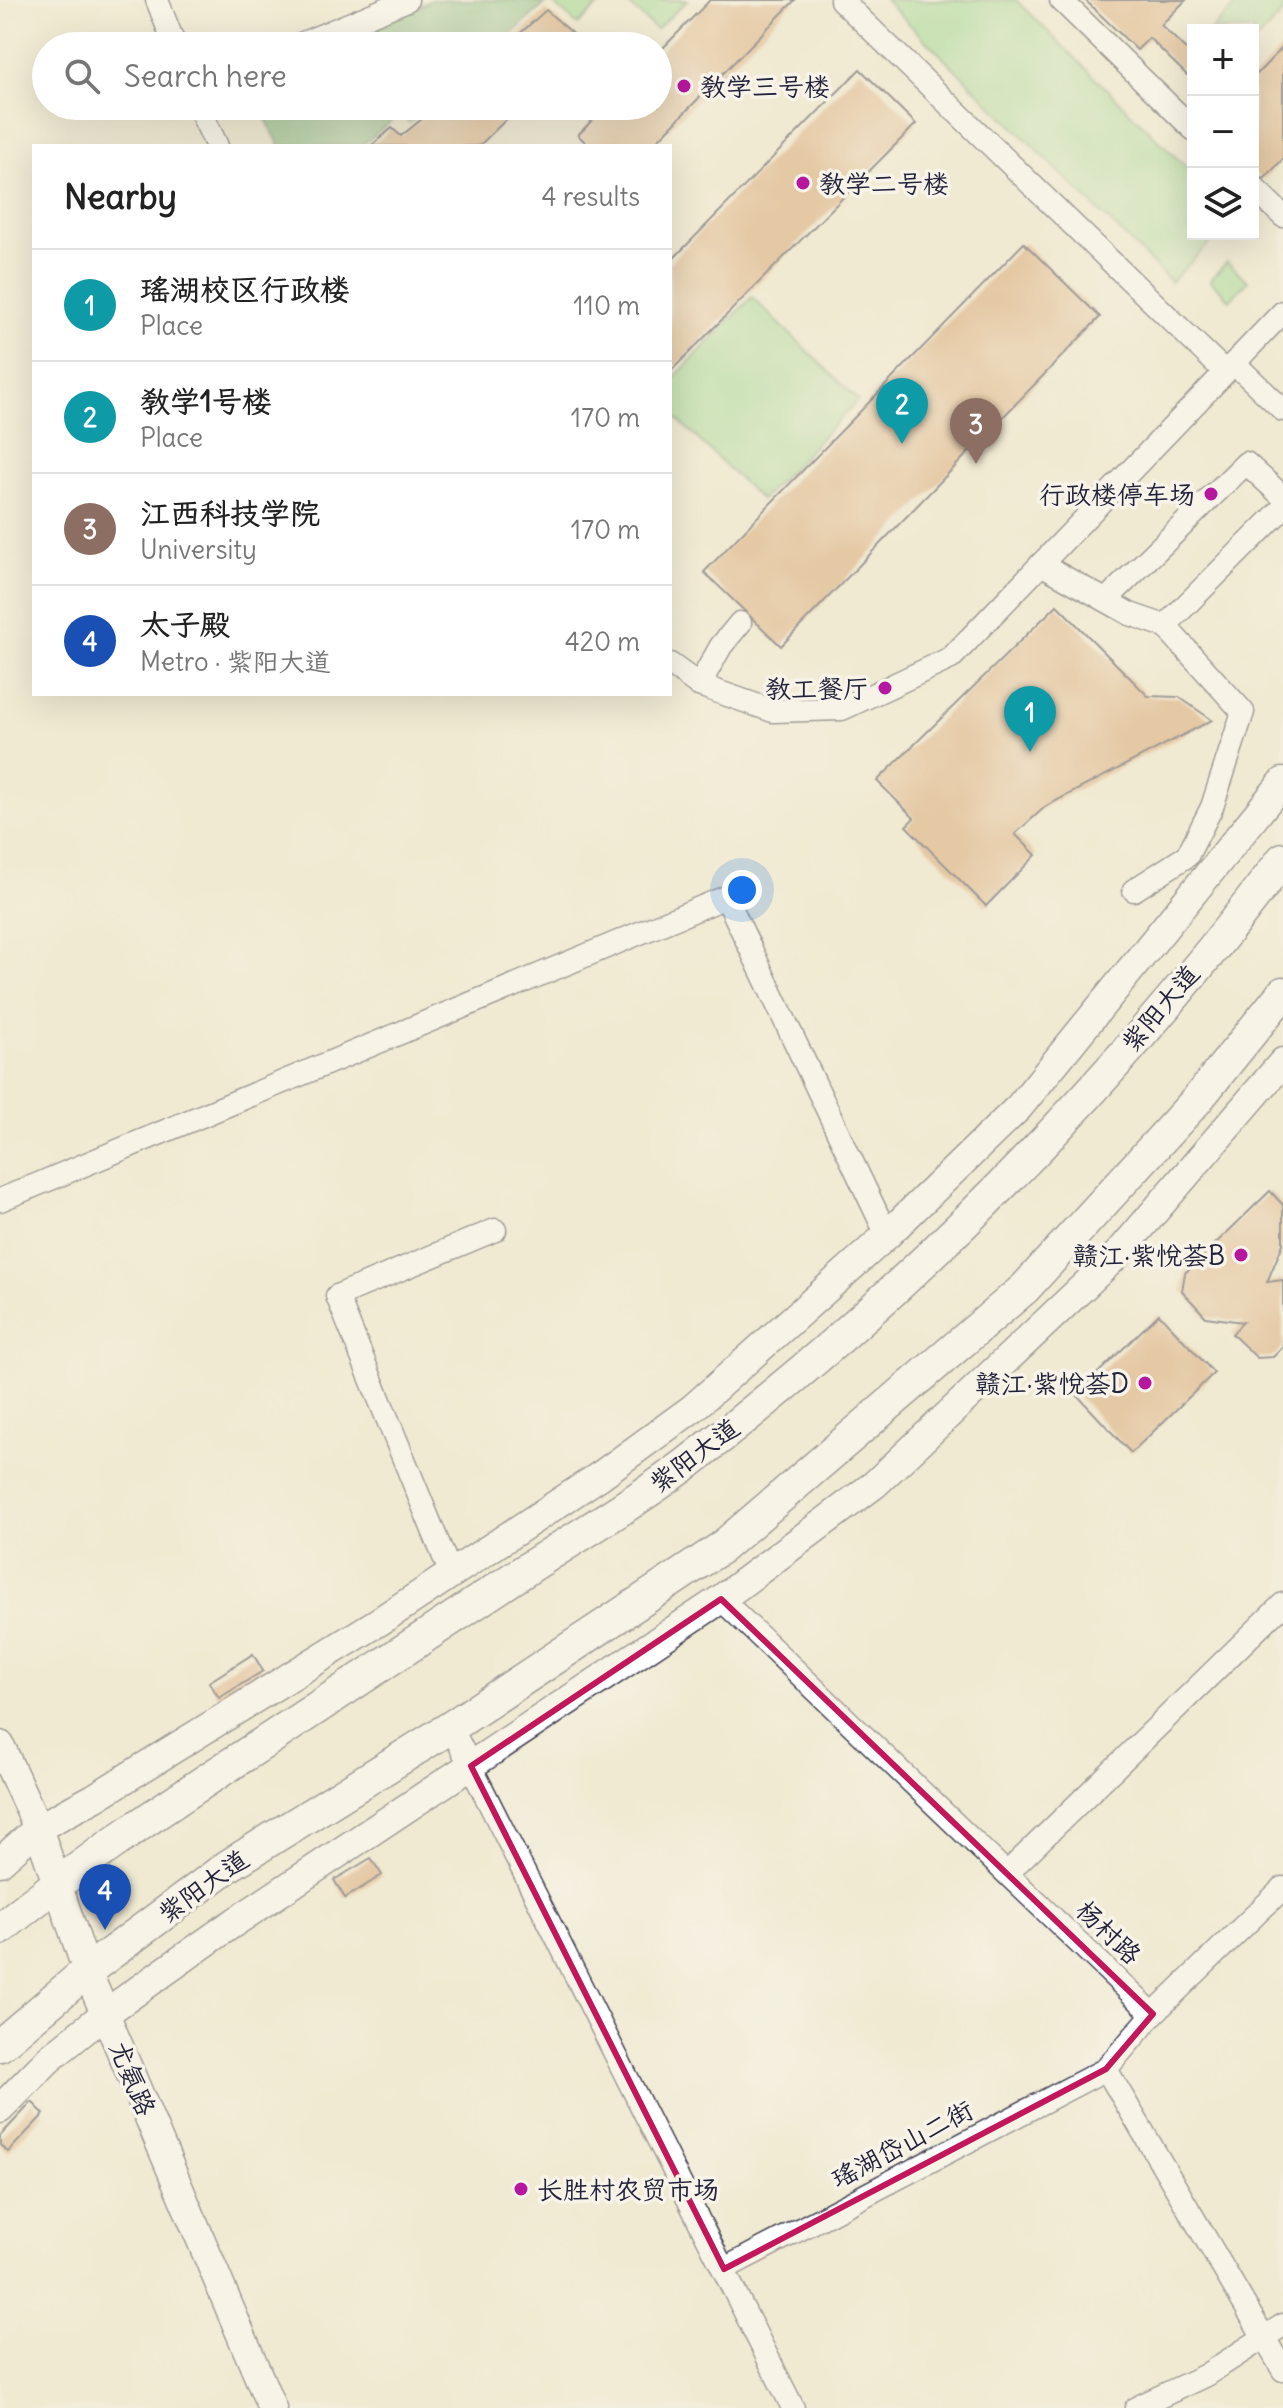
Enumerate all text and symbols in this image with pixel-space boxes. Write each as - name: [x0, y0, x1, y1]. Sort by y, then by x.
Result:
- map controls: [1187, 24, 1259, 240]
- button: +: [1187, 24, 1259, 96]
- search box: [32, 32, 672, 120]
- icon: search: [60, 54, 104, 98]
- text: Search here: [124, 57, 287, 95]
- place label: 教学三号楼: [700, 70, 830, 103]
- marker: 教学三号楼: [675, 77, 693, 95]
- button: −: [1187, 96, 1259, 168]
- place label: 教学二号楼: [819, 167, 949, 200]
- button: layers: [1187, 168, 1259, 240]
- marker: 教学二号楼: [794, 174, 812, 192]
- text: Nearby: [64, 175, 177, 218]
- text: 4 results: [542, 180, 640, 213]
- text: 瑶湖校区行政楼: [140, 270, 350, 308]
- text: 1: [85, 289, 95, 322]
- text: 110 m: [573, 289, 640, 322]
- text: Place: [140, 309, 203, 342]
- pin: 2: [876, 378, 928, 444]
- text: 教学1号楼: [140, 382, 272, 420]
- pin: 3: [950, 398, 1002, 464]
- text: 2: [83, 401, 97, 434]
- text: 170 m: [571, 401, 640, 434]
- text: Place: [140, 421, 203, 454]
- place label: 行政楼停车场: [1039, 478, 1195, 511]
- marker: 行政楼停车场: [1202, 485, 1220, 503]
- text: 江西科技学院: [140, 494, 320, 532]
- text: 3: [83, 513, 97, 546]
- text: 170 m: [571, 513, 640, 546]
- text: University: [140, 533, 257, 566]
- text: 太子殿: [140, 605, 230, 643]
- text: 4: [82, 625, 98, 658]
- text: 420 m: [565, 625, 640, 658]
- text: Metro · 紫阳大道: [140, 645, 331, 678]
- place label: 教工餐厅: [765, 672, 869, 705]
- marker: 教工餐厅: [876, 679, 894, 697]
- pin: 1: [1004, 686, 1056, 752]
- your location: [722, 870, 762, 910]
- street label: 紫阳大道: [1114, 958, 1206, 1058]
- place label: 赣江·紫悦荟B: [1072, 1239, 1225, 1272]
- marker: 赣江·紫悦荟B: [1232, 1246, 1250, 1264]
- place label: 赣江·紫悦荟D: [975, 1367, 1129, 1400]
- marker: 赣江·紫悦荟D: [1136, 1374, 1154, 1392]
- street label: 紫阳大道: [643, 1411, 745, 1499]
- street label: 紫阳大道: [151, 1842, 255, 1930]
- pin: 4: [79, 1864, 131, 1930]
- street label: 杨村路: [1069, 1893, 1149, 1971]
- street label: 尤氨路: [103, 2036, 163, 2120]
- street label: 瑶湖岱山二街: [825, 2093, 979, 2195]
- place label: 长胜村农贸市场: [537, 2173, 719, 2206]
- marker: 长胜村农贸市场: [512, 2180, 530, 2198]

